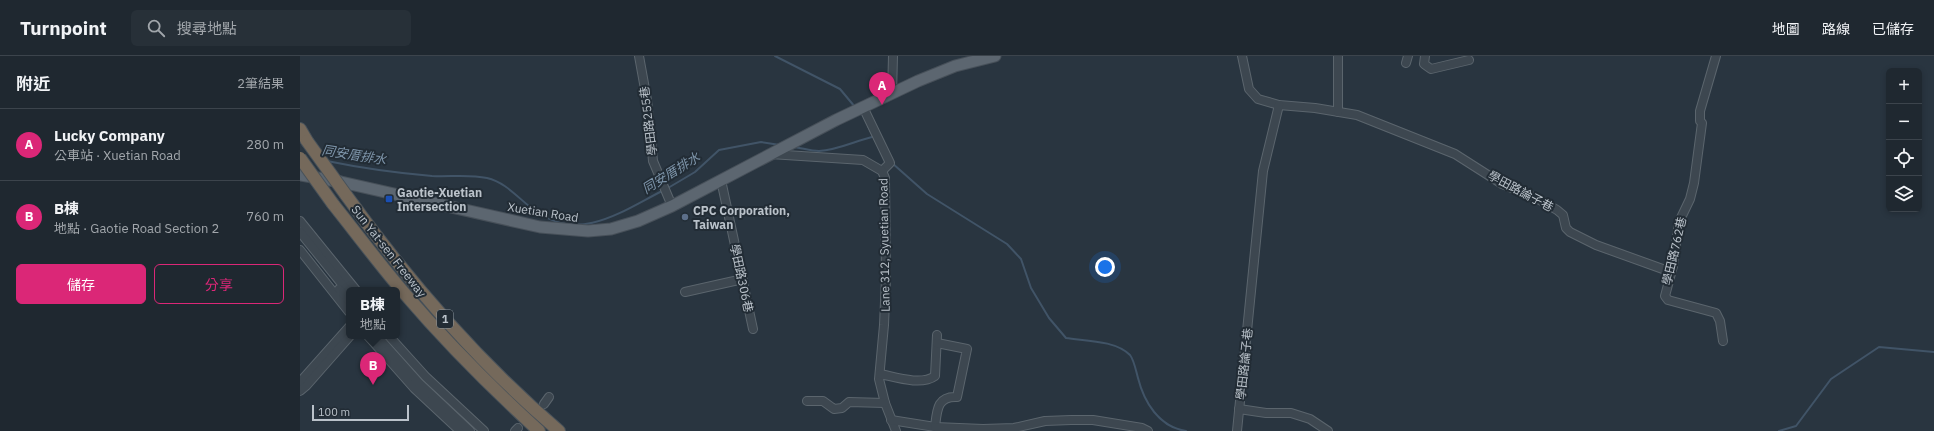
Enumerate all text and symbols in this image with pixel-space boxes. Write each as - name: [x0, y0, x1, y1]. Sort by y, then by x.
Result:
- search box: [131, 10, 411, 46]
- text: Turnpoint: [20, 16, 107, 40]
- icon: search: [145, 17, 167, 39]
- text: 搜尋地點: [177, 19, 237, 38]
- text: 地圖: [1772, 20, 1800, 38]
- text: 路線: [1822, 20, 1850, 38]
- text: 已儲存: [1872, 20, 1914, 38]
- map controls: [1886, 68, 1922, 212]
- button: +: [1886, 68, 1922, 104]
- pin: A: [869, 72, 895, 105]
- text: 附近: [16, 73, 50, 95]
- text: 2筆結果: [237, 75, 284, 92]
- street label: 學田路255巷: [636, 86, 660, 156]
- button: −: [1886, 104, 1922, 140]
- text: Lucky Company: [54, 126, 165, 145]
- text: A: [25, 136, 33, 153]
- text: 280 m: [246, 136, 284, 153]
- button: locate: [1886, 140, 1922, 176]
- water label: 同安厝排水: [321, 142, 388, 169]
- text: 公車站 · Xuetian Road: [54, 147, 181, 164]
- water label: 同安厝排水: [639, 148, 704, 197]
- street label: 學田路論子巷: [1486, 167, 1556, 215]
- button: layers: [1886, 176, 1922, 212]
- street label: Lane 312, Syuetian Road: [875, 178, 893, 312]
- place label: Gaotie-Xuetian Intersection: [397, 185, 482, 214]
- marker: Gaotie-Xuetian Intersection: [384, 194, 394, 204]
- text: B棟: [54, 199, 79, 218]
- street label: Xuetian Road: [507, 199, 579, 225]
- street label: Sun Yat-sen Freeway: [348, 202, 430, 300]
- place label: CPC Corporation, Taiwan: [693, 203, 790, 232]
- text: B: [25, 208, 33, 225]
- text: 760 m: [246, 208, 284, 225]
- marker: CPC Corporation, Taiwan: [680, 212, 690, 222]
- street label: 學田路762巷: [1659, 215, 1689, 287]
- text: 地點 · Gaotie Road Section 2: [54, 220, 219, 237]
- street label: 學田路306巷: [727, 242, 757, 314]
- your location: [1095, 257, 1115, 277]
- button: 儲存: [16, 264, 146, 304]
- button: 分享: [154, 264, 284, 304]
- popup: [346, 287, 400, 339]
- text: B棟: [360, 295, 385, 314]
- road number: 1: [437, 310, 453, 328]
- text: 地點: [360, 316, 386, 333]
- street label: 學田路論子巷: [1233, 327, 1255, 401]
- pin: B: [360, 352, 386, 385]
- scale bar: [312, 403, 409, 422]
- text: 100 m: [318, 405, 350, 419]

